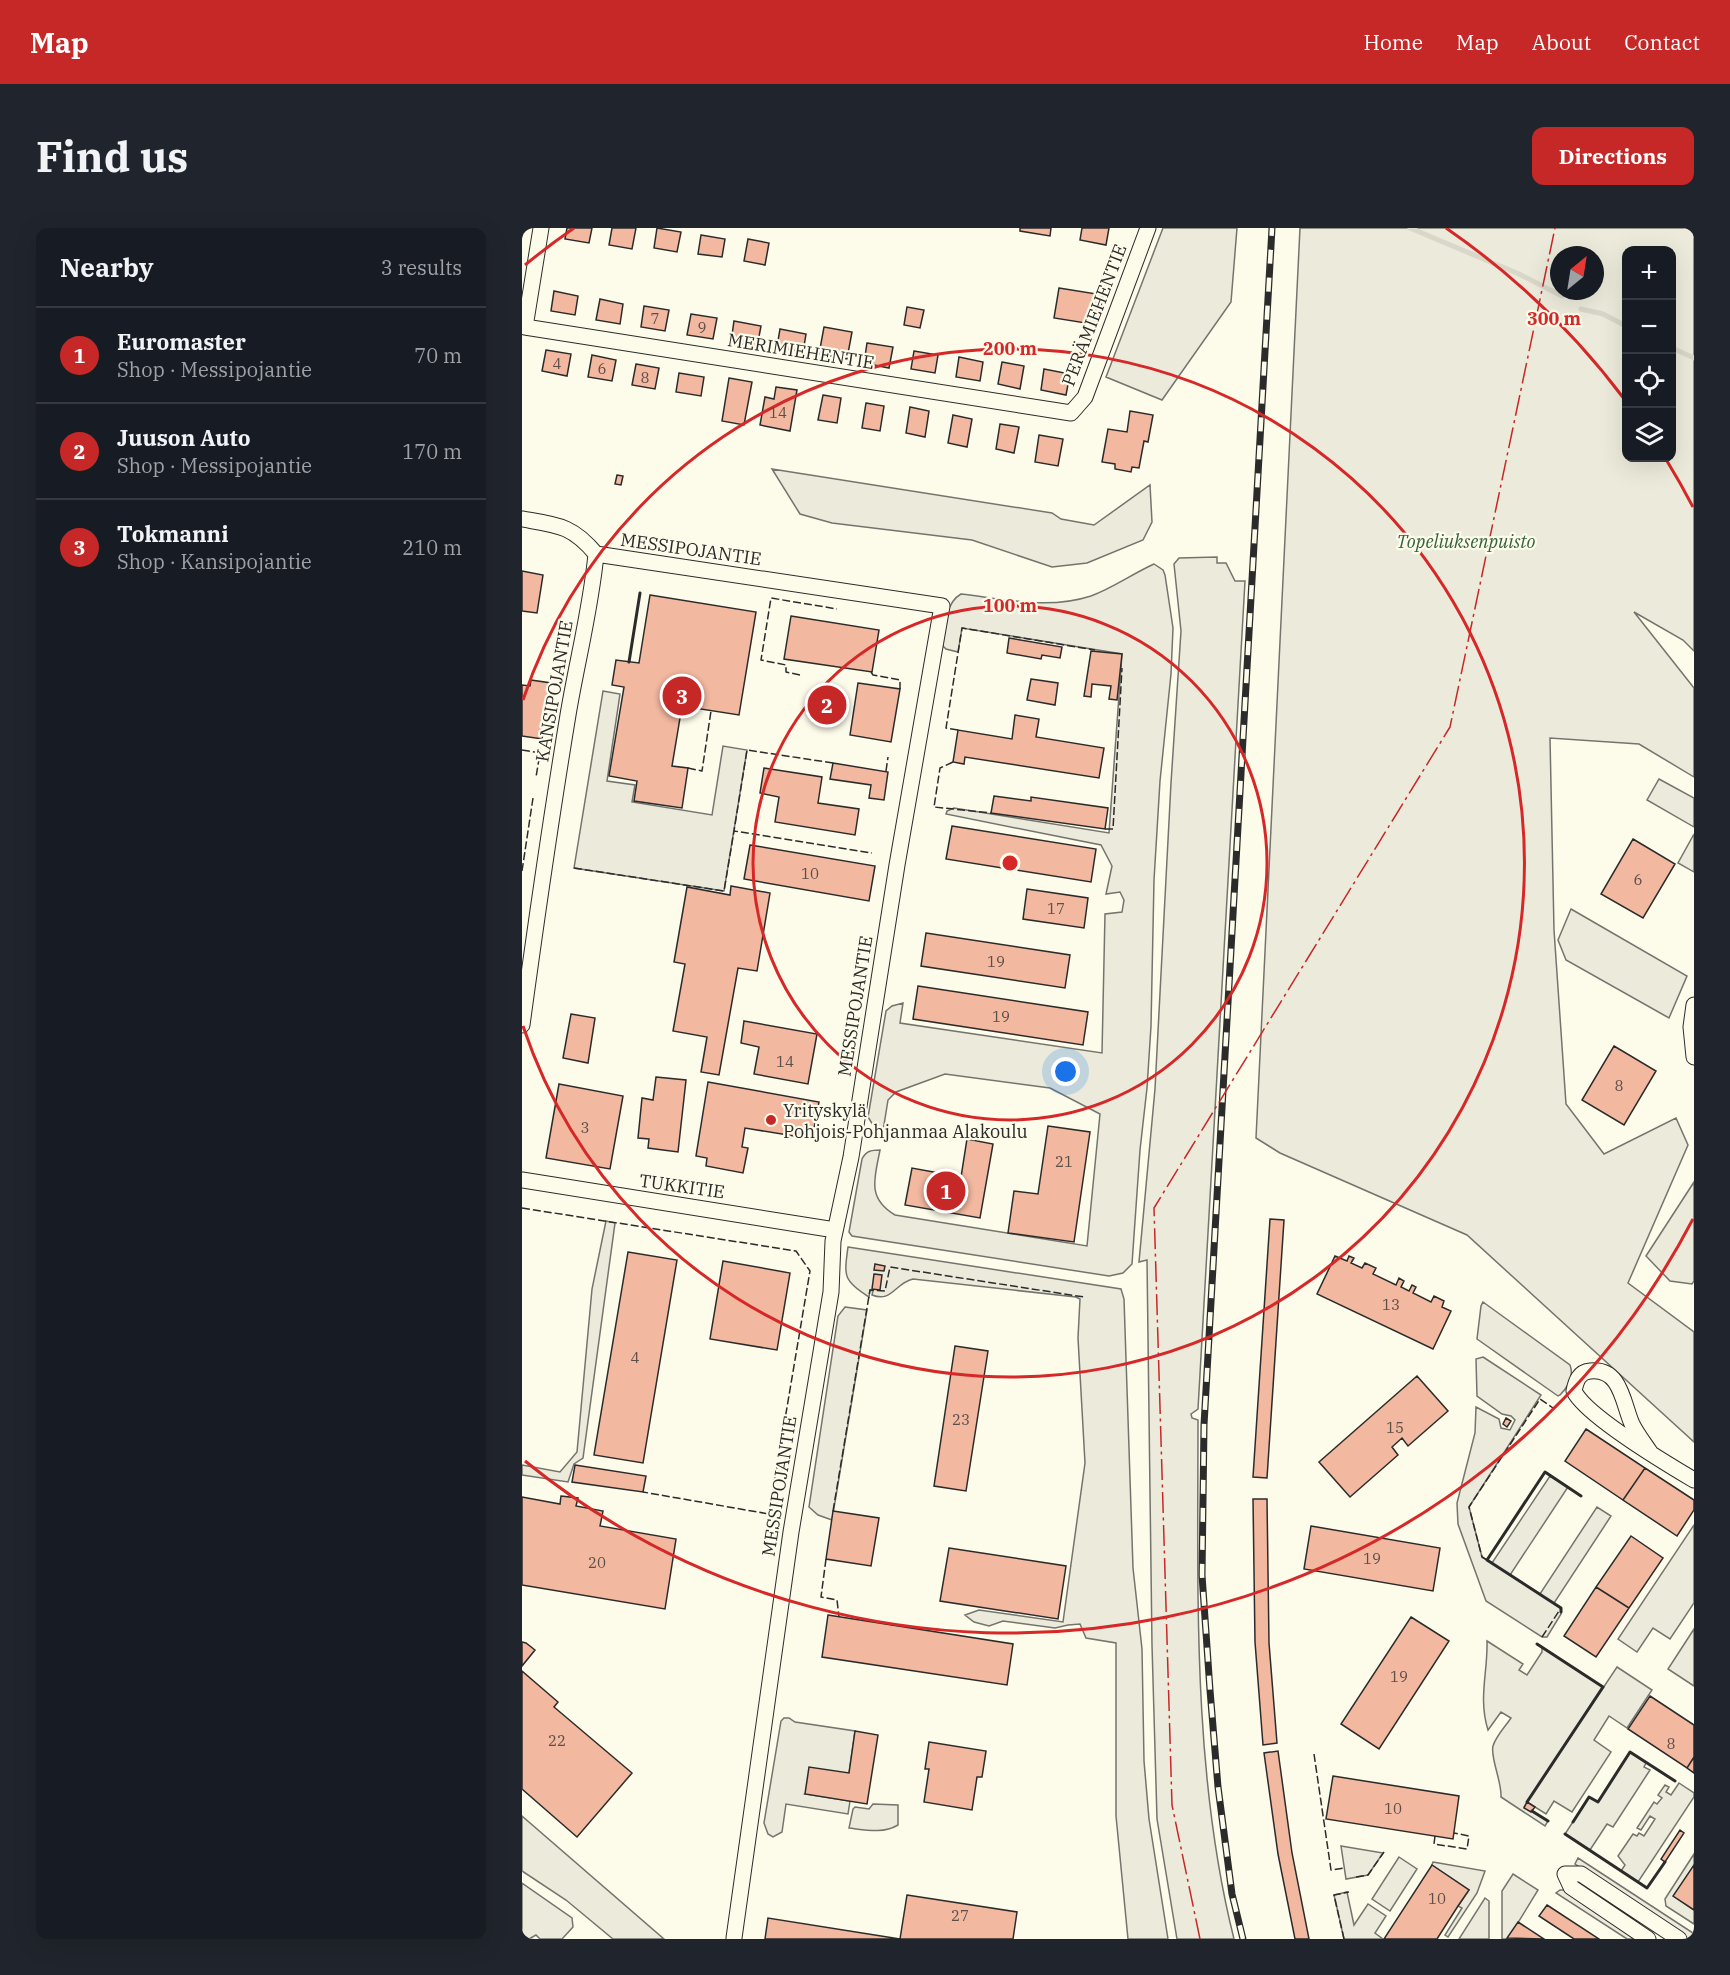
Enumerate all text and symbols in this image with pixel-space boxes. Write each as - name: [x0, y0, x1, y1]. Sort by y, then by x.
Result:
- text: Map: [30, 24, 89, 61]
- text: Home: [1363, 28, 1423, 56]
- text: Map: [1456, 28, 1499, 56]
- text: About: [1532, 28, 1591, 56]
- text: Contact: [1624, 28, 1700, 56]
- button: Directions: [1532, 127, 1694, 185]
- text: Find us: [36, 129, 188, 184]
- street label: PERÄMIEHENTIE: [1056, 241, 1132, 389]
- north arrow: [1550, 246, 1604, 300]
- map controls: [1622, 246, 1676, 462]
- button: +: [1622, 246, 1676, 300]
- text: Nearby: [60, 250, 154, 284]
- text: 3 results: [381, 254, 462, 281]
- button: −: [1622, 300, 1676, 354]
- text: 300 m: [1527, 307, 1582, 330]
- house number: 7: [650, 309, 660, 328]
- house number: 9: [697, 318, 707, 337]
- text: Euromaster: [117, 327, 246, 356]
- street label: MERIMIEHENTIE: [726, 328, 876, 374]
- text: 200 m: [983, 337, 1038, 360]
- text: 1: [74, 342, 86, 369]
- text: 70 m: [414, 342, 462, 369]
- house number: 4: [552, 354, 562, 373]
- button: locate: [1622, 354, 1676, 408]
- text: Shop · Messipojantie: [117, 356, 312, 383]
- house number: 6: [597, 359, 607, 378]
- house number: 8: [640, 368, 650, 387]
- house number: 14: [769, 403, 787, 422]
- button: layers: [1622, 408, 1676, 462]
- text: Juuson Auto: [117, 423, 251, 452]
- text: 2: [74, 438, 86, 465]
- text: 170 m: [402, 438, 462, 465]
- text: Shop · Messipojantie: [117, 452, 312, 479]
- text: Tokmanni: [117, 519, 229, 548]
- street label: MESSIPOJANTIE: [619, 528, 763, 570]
- park label: Topeliuksenpuisto: [1397, 530, 1536, 553]
- text: 3: [74, 534, 86, 561]
- text: 210 m: [402, 534, 462, 561]
- text: Shop · Kansipojantie: [117, 548, 312, 575]
- text: 100 m: [983, 594, 1038, 617]
- street label: KANSIPOJANTIE: [530, 618, 578, 764]
- pin: 3: [662, 674, 702, 718]
- pin: 2: [808, 682, 846, 728]
- centre of rings: [1000, 853, 1020, 873]
- house number: 10: [801, 864, 819, 883]
- house number: 6: [1633, 870, 1643, 889]
- house number: 17: [1047, 899, 1065, 918]
- street label: MESSIPOJANTIE: [833, 934, 877, 1078]
- house number: 19: [987, 952, 1005, 971]
- house number: 19: [992, 1007, 1010, 1026]
- house number: 14: [776, 1052, 794, 1071]
- your location: [1051, 1057, 1080, 1086]
- house number: 8: [1614, 1076, 1624, 1095]
- place label: Yrityskylä Pohjois-Pohjanmaa Alakoulu: [783, 1099, 1028, 1143]
- marker: Yrityskylä Pohjois-Pohjanmaa Alakoulu: [764, 1113, 778, 1127]
- house number: 3: [580, 1118, 590, 1137]
- house number: 21: [1055, 1152, 1073, 1171]
- pin: 1: [926, 1168, 966, 1214]
- street label: TUKKITIE: [638, 1169, 726, 1203]
- house number: 13: [1382, 1295, 1400, 1314]
- house number: 4: [630, 1348, 640, 1367]
- house number: 23: [952, 1410, 970, 1429]
- street label: MESSIPOJANTIE: [757, 1414, 801, 1558]
- house number: 15: [1386, 1418, 1404, 1437]
- house number: 19: [1363, 1549, 1381, 1568]
- house number: 20: [588, 1553, 606, 1572]
- house number: 19: [1390, 1667, 1408, 1686]
- house number: 22: [548, 1731, 566, 1750]
- house number: 8: [1666, 1734, 1676, 1753]
- house number: 10: [1384, 1799, 1402, 1818]
- house number: 10: [1428, 1889, 1446, 1908]
- house number: 27: [951, 1906, 969, 1925]

